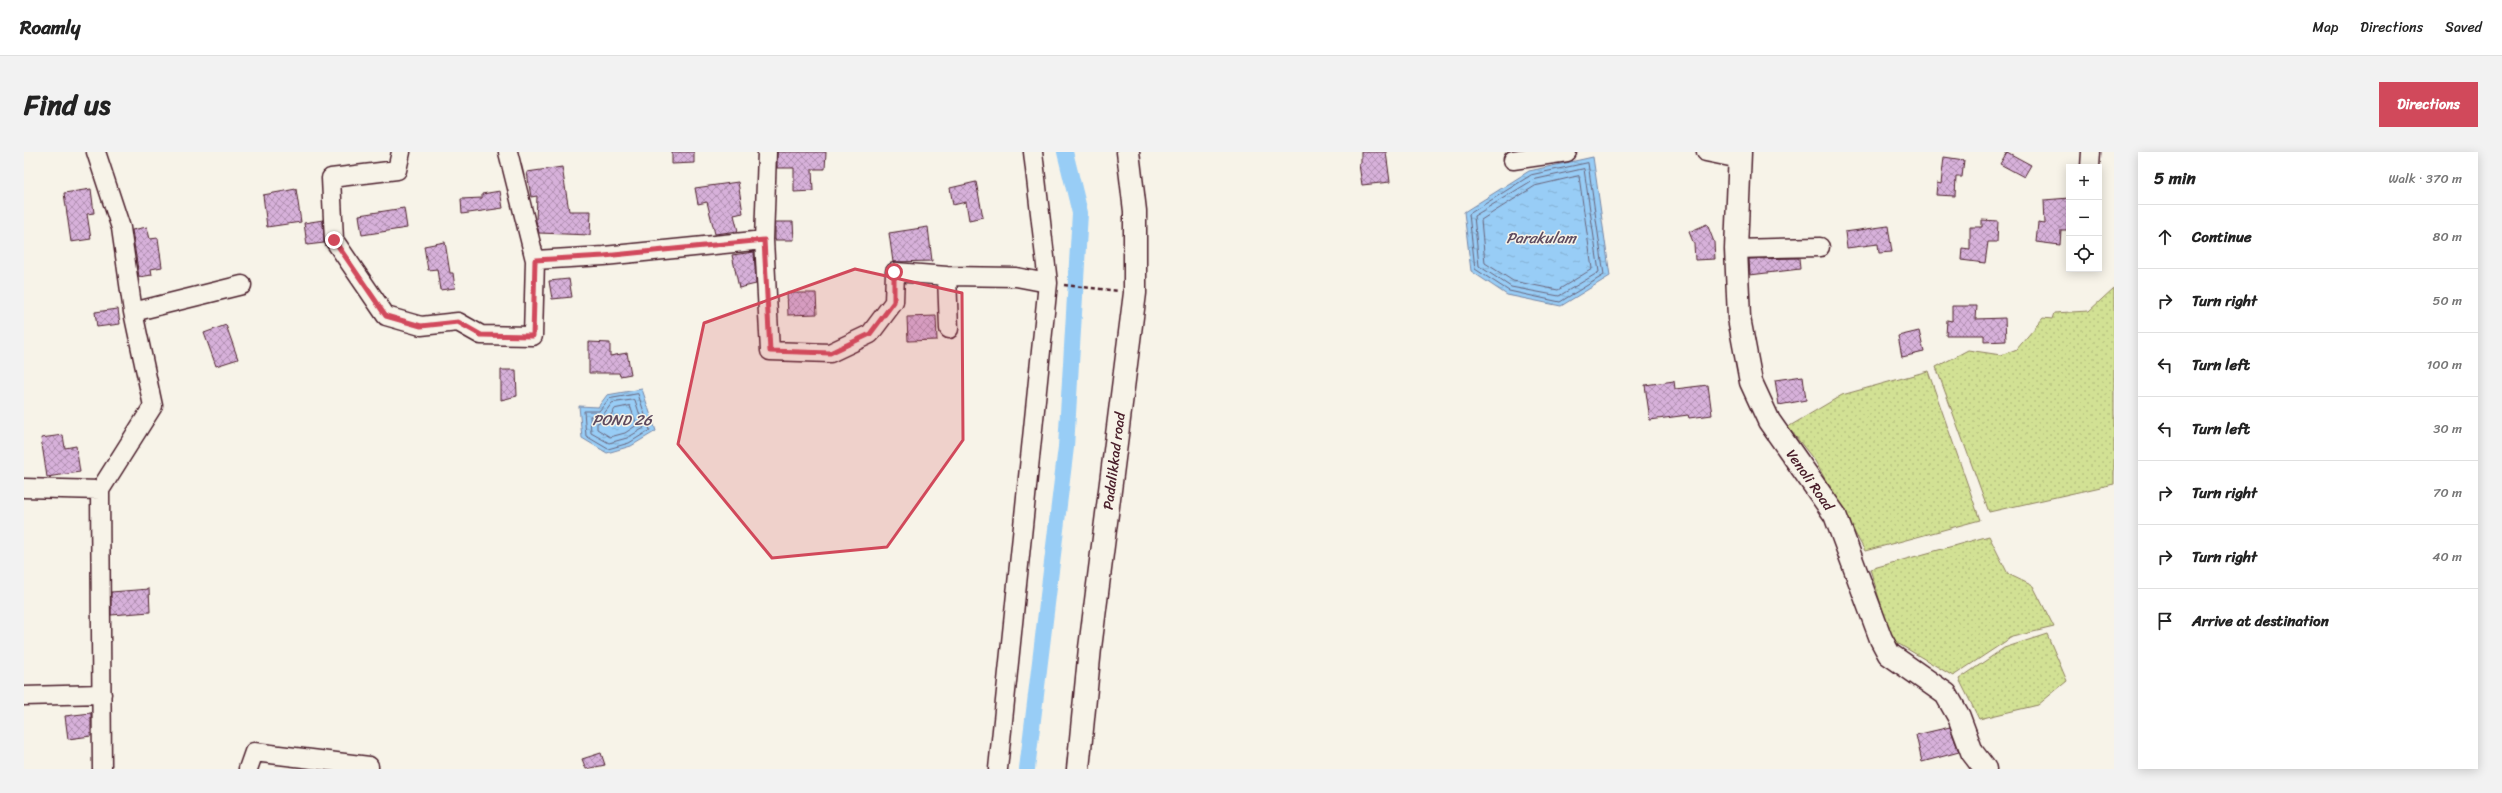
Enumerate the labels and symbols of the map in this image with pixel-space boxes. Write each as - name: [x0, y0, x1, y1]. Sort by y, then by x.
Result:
- water label: Parakulam: [1506, 225, 1577, 251]
- route end: [325, 231, 343, 249]
- route start: [885, 263, 903, 281]
- water label: POND 26: [592, 407, 653, 433]
- street label: Padalikkad road: [1096, 409, 1133, 511]
- street label: Venoli Road: [1779, 444, 1841, 517]

